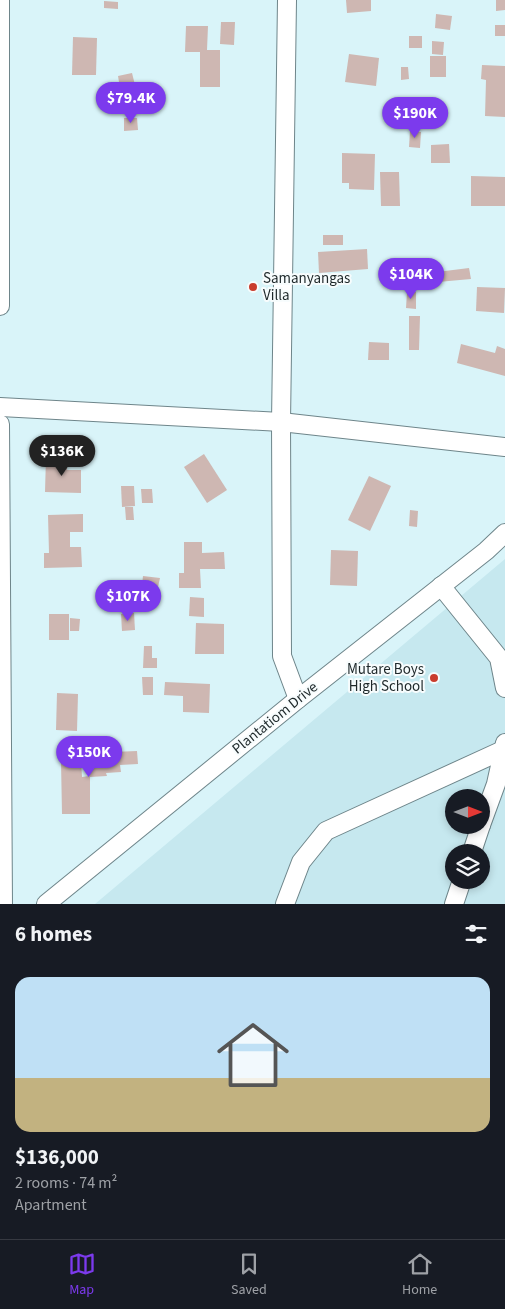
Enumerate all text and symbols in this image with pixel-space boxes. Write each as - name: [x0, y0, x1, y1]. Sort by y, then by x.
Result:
- pin: $79.4K: [90, 82, 172, 124]
- text: $79.4K: [107, 87, 155, 109]
- pin: $190K: [380, 96, 450, 139]
- text: $190K: [393, 102, 437, 124]
- pin: $104K: [376, 258, 446, 300]
- text: $104K: [389, 263, 433, 285]
- place label: Samanyangas Villa: [263, 268, 350, 306]
- marker: Samanyangas Villa: [247, 281, 259, 293]
- pin: $136K: [27, 434, 97, 477]
- text: $136K: [40, 440, 84, 462]
- pin: $107K: [93, 580, 163, 622]
- text: $107K: [106, 585, 150, 607]
- place label: Mutare Boys High School: [347, 659, 424, 697]
- marker: Mutare Boys High School: [428, 672, 440, 684]
- street label: Plantatiom Drive: [228, 677, 322, 759]
- pin: $150K: [54, 736, 124, 778]
- text: $150K: [67, 741, 111, 763]
- north arrow: [445, 789, 490, 834]
- map controls: [445, 789, 490, 889]
- button: layers: [445, 844, 490, 889]
- text: 6 homes: [15, 919, 92, 949]
- icon: filters: [462, 920, 490, 948]
- icon: home: [208, 1010, 298, 1100]
- text: $136,000: [15, 1142, 99, 1172]
- text: 2 rooms · 74 m²: [15, 1172, 117, 1194]
- text: Apartment: [15, 1194, 87, 1216]
- tab: Map: [68, 1250, 96, 1300]
- tab: Saved: [231, 1250, 267, 1300]
- tab: Home: [402, 1250, 437, 1300]

